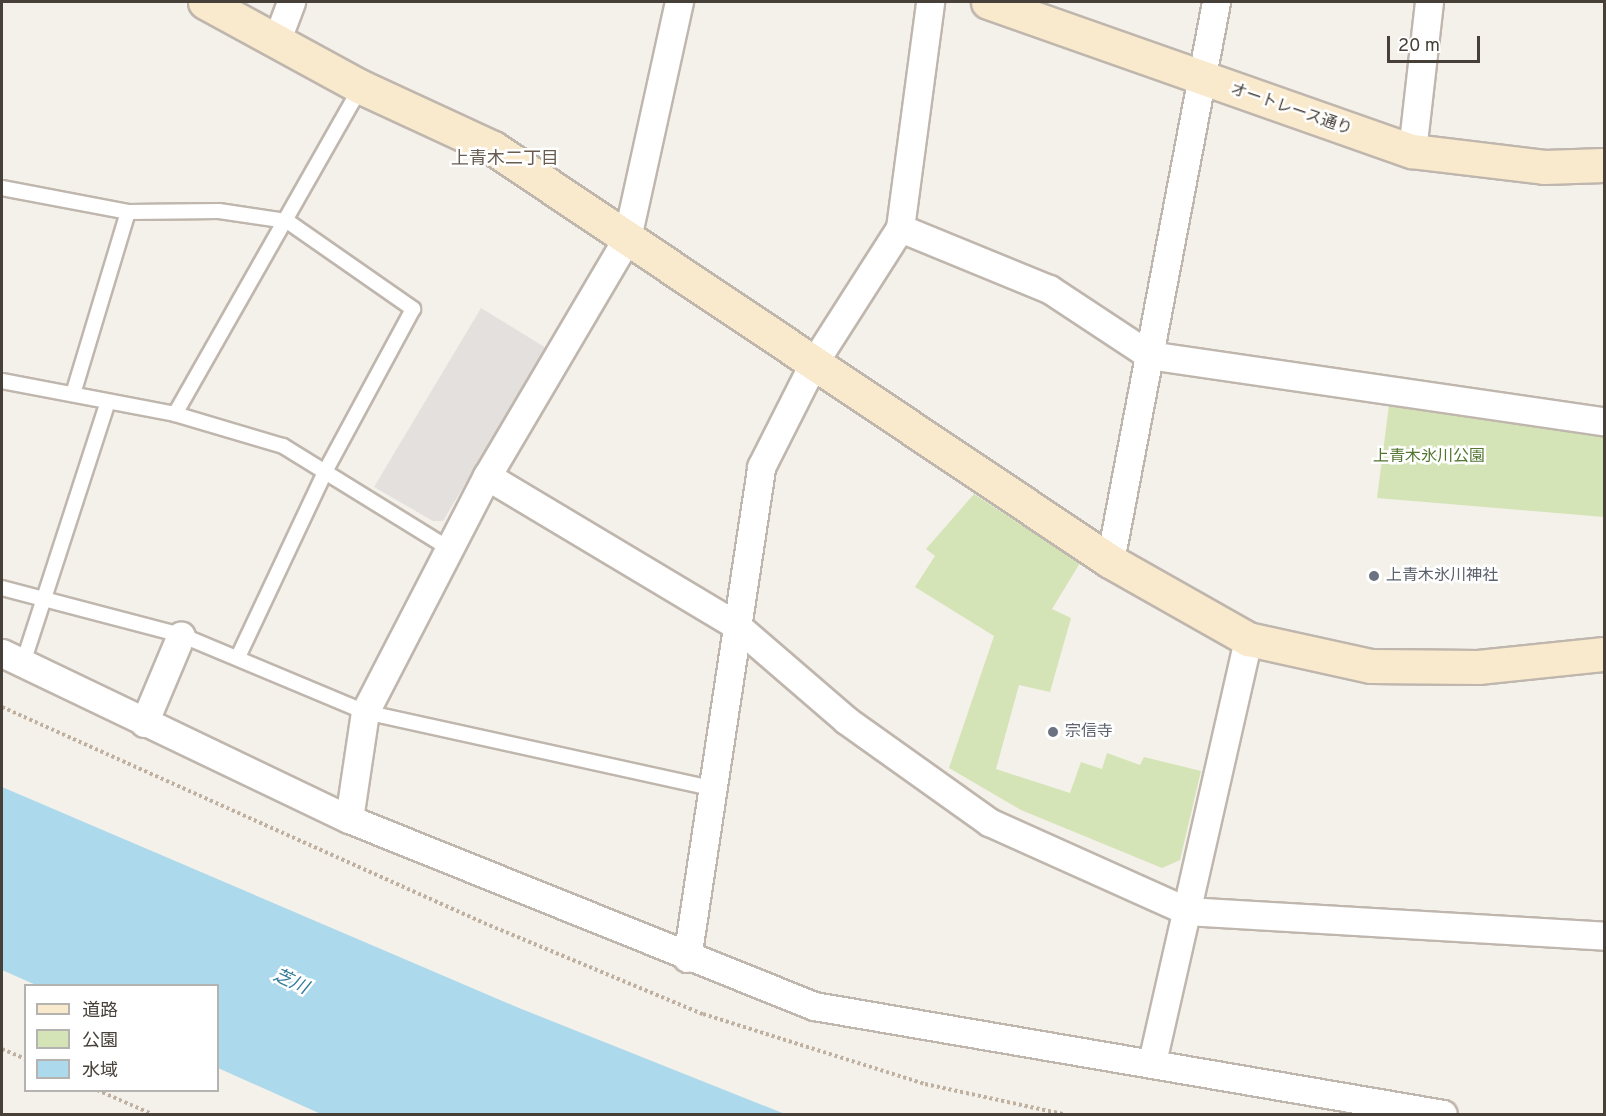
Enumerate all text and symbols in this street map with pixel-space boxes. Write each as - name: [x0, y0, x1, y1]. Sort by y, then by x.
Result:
- scale bar: [1390, 24, 1483, 62]
- text: 20 m: [1398, 35, 1440, 58]
- street label: オートレース通り: [1227, 80, 1355, 140]
- district label: 上青木二丁目: [451, 149, 559, 171]
- park label: 上青木氷川公園: [1373, 447, 1485, 467]
- place label: 上青木氷川神社: [1386, 566, 1498, 586]
- marker: 上青木氷川神社: [1367, 569, 1381, 583]
- place label: 宗信寺: [1065, 722, 1113, 742]
- marker: 宗信寺: [1046, 725, 1060, 739]
- water label: 芝川: [269, 966, 311, 1000]
- legend: [24, 984, 219, 1092]
- text: 道路: [82, 1000, 118, 1023]
- text: 公園: [82, 1030, 118, 1053]
- text: 水域: [82, 1060, 118, 1083]

